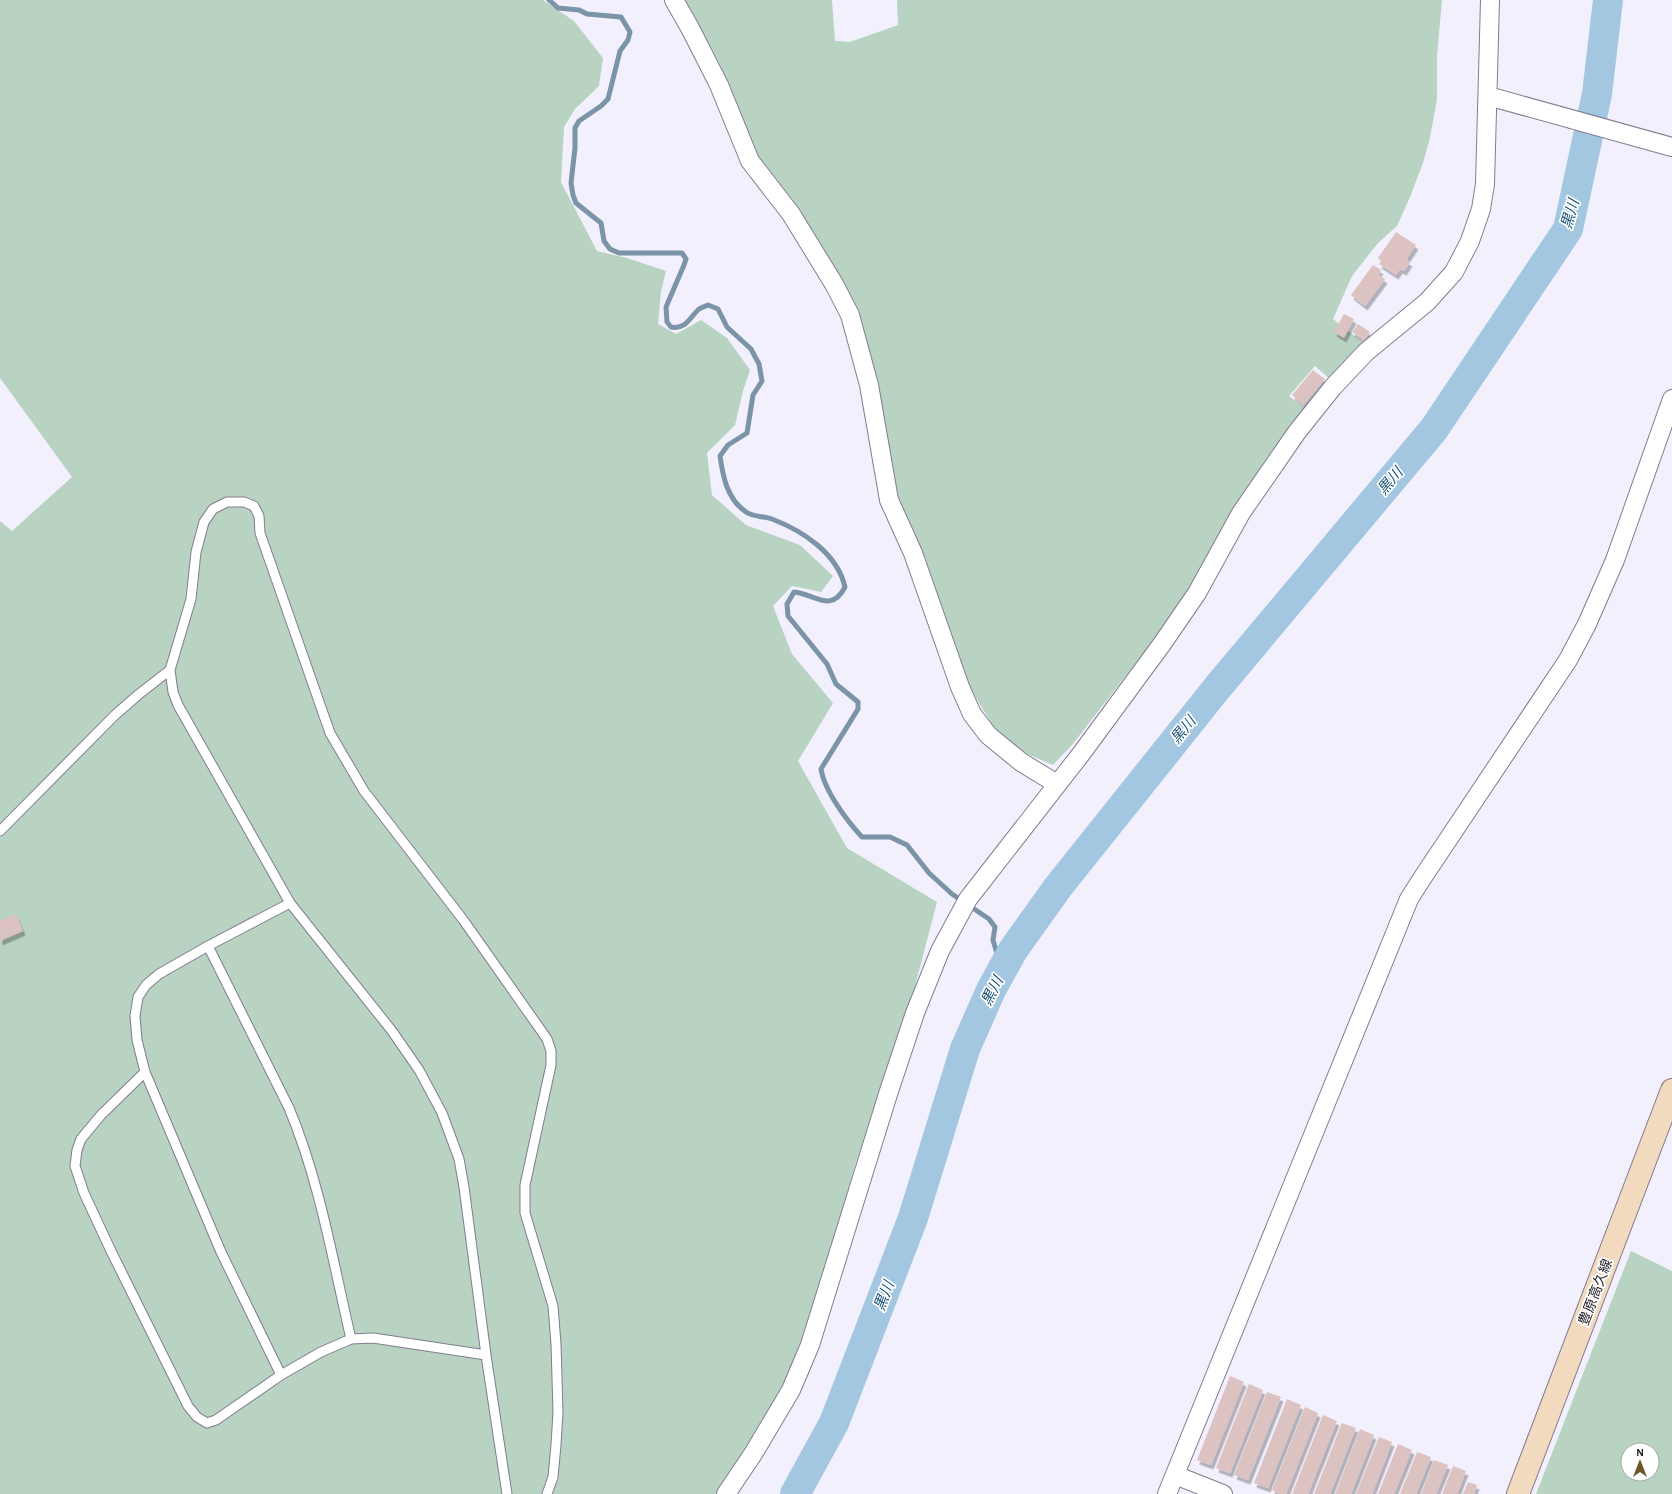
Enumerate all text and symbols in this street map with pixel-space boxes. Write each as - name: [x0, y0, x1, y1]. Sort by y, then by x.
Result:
- water label: 黒川: [1558, 195, 1582, 231]
- water label: 黒川: [1374, 463, 1407, 498]
- water label: 黒川: [1167, 712, 1200, 747]
- water label: 黒川: [978, 972, 1007, 1008]
- street label: 豊原高久線: [1576, 1257, 1615, 1328]
- water label: 黒川: [871, 1277, 898, 1313]
- north arrow: [1620, 1442, 1660, 1482]
- text: N: [1636, 1447, 1644, 1458]

